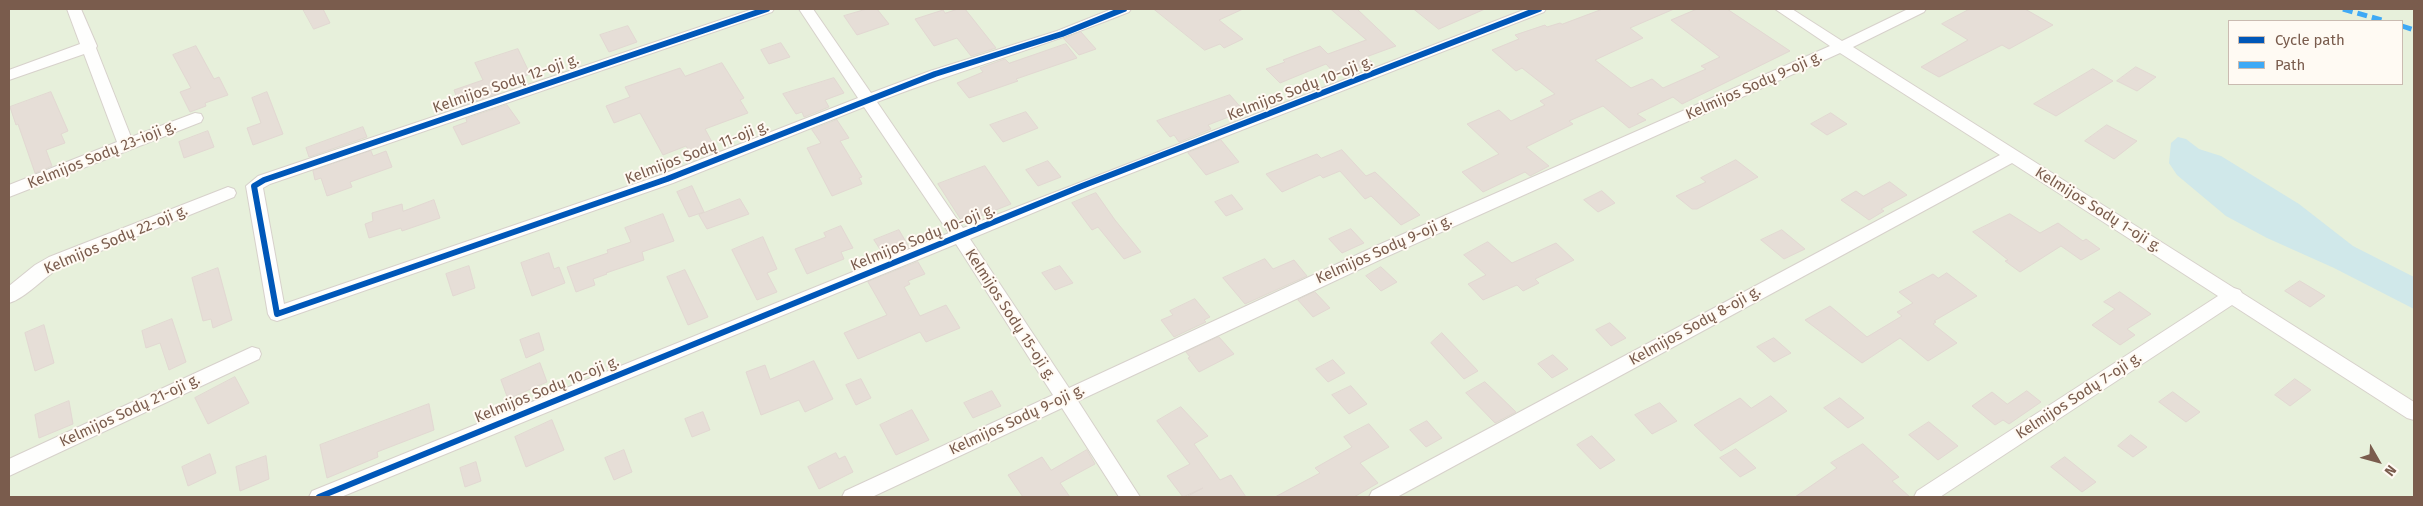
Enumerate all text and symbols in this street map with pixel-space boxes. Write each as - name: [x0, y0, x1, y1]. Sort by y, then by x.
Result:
- legend: [2228, 20, 2403, 85]
- text: Cycle path: [2275, 31, 2345, 49]
- street label: Kelmijos Sodų 9-oji g.: [1683, 48, 1825, 124]
- street label: Kelmijos Sodų 12-oji g.: [431, 51, 581, 117]
- street label: Kelmijos Sodų 10-oji g.: [1225, 53, 1375, 125]
- text: Path: [2275, 56, 2305, 74]
- street label: Kelmijos Sodų 23-ioji g.: [25, 117, 179, 193]
- street label: Kelmijos Sodų 11-oji g.: [623, 117, 771, 189]
- street label: Kelmijos Sodų 1-oji g.: [2031, 164, 2165, 256]
- street label: Kelmijos Sodų 10-oji g.: [848, 201, 998, 275]
- street label: Kelmijos Sodų 22-oji g.: [41, 202, 191, 278]
- street label: Kelmijos Sodų 9-oji g.: [1313, 212, 1455, 288]
- street label: Kelmijos Sodų 15-oji g.: [961, 246, 1059, 384]
- street label: Kelmijos Sodų 8-oji g.: [1626, 282, 1764, 370]
- street label: Kelmijos Sodų 7-oji g.: [2013, 349, 2145, 443]
- street label: Kelmijos Sodų 10-oji g.: [472, 353, 622, 427]
- street label: Kelmijos Sodų 21-oji g.: [57, 371, 203, 451]
- street label: Kelmijos Sodų 9-oji g.: [946, 381, 1088, 459]
- north arrow: [2353, 436, 2403, 486]
- text: N: [2381, 462, 2400, 479]

